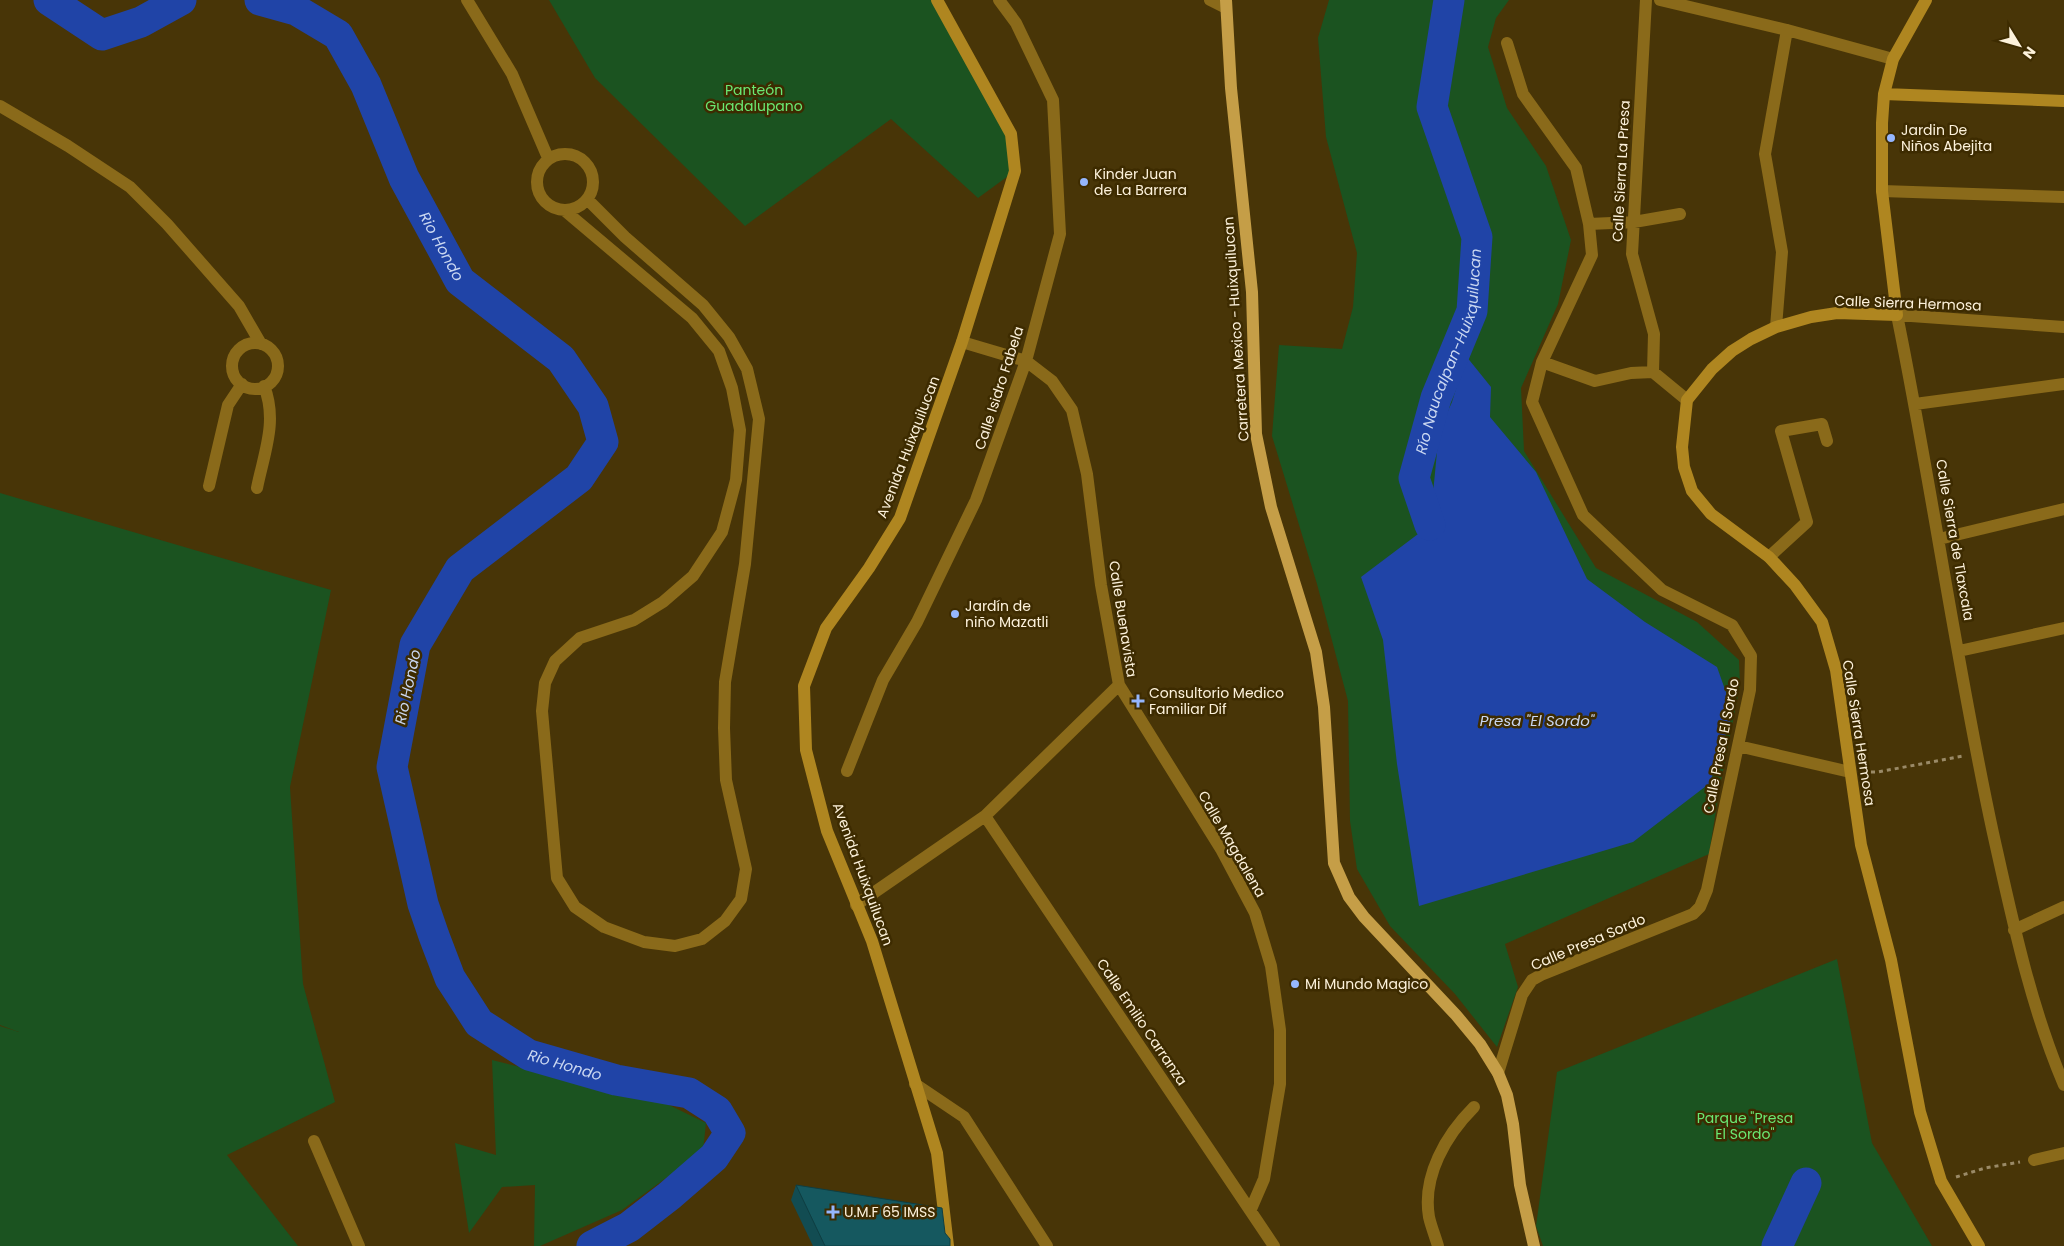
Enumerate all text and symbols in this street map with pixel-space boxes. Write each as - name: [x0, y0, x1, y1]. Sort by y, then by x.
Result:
- north arrow: [1994, 20, 2044, 70]
- text: N: [2018, 43, 2041, 63]
- park label: Panteón Guadalupano: [705, 80, 803, 116]
- street label: Calle Sierra La Presa: [1607, 100, 1635, 242]
- place label: Jardin De Niños Abejita: [1901, 120, 1992, 156]
- marker: Jardin De Niños Abejita: [1885, 132, 1897, 144]
- place label: Kinder Juan de La Barrera: [1094, 164, 1187, 200]
- marker: Kinder Juan de La Barrera: [1078, 176, 1090, 188]
- water label: Rio Hondo: [414, 208, 469, 285]
- street label: Carretera Mexico - Huixquilucan: [1218, 216, 1254, 442]
- water label: Río Naucalpan-Huixquilucan: [1410, 248, 1486, 457]
- street label: Calle Sierra Hermosa: [1834, 290, 1982, 316]
- street label: Calle Isidro Fabela: [970, 324, 1028, 452]
- street label: Avenida Huixquilucan: [872, 373, 944, 521]
- street label: Calle Sierra de Tlaxcala: [1931, 458, 1979, 622]
- street label: Calle Buenavista: [1104, 559, 1142, 679]
- place label: Jardín de niño Mazatli: [965, 596, 1048, 632]
- marker: Jardín de niño Mazatli: [949, 608, 961, 620]
- water label: Rio Hondo: [389, 647, 426, 726]
- street label: Calle Sierra Hermosa: [1838, 659, 1880, 807]
- street label: Calle Presa El Sordo: [1698, 677, 1744, 815]
- place label: Consultorio Medico Familiar Dif: [1149, 683, 1284, 719]
- marker: Consultorio Medico Familiar Dif: [1131, 694, 1145, 708]
- water label: Presa "El Sordo": [1480, 710, 1596, 731]
- street label: Calle Magdalena: [1193, 787, 1271, 901]
- street label: Avenida Huixquilucan: [828, 800, 898, 948]
- street label: Calle Presa Sordo: [1528, 909, 1649, 975]
- street label: Calle Emilio Carranza: [1092, 955, 1192, 1089]
- place label: Mi Mundo Magico: [1305, 974, 1428, 994]
- marker: Mi Mundo Magico: [1289, 978, 1301, 990]
- water label: Rio Hondo: [525, 1044, 604, 1085]
- park label: Parque "Presa El Sordo": [1697, 1108, 1793, 1144]
- place label: U.M.F 65 IMSS: [844, 1202, 936, 1222]
- marker: U.M.F 65 IMSS: [826, 1205, 840, 1219]

